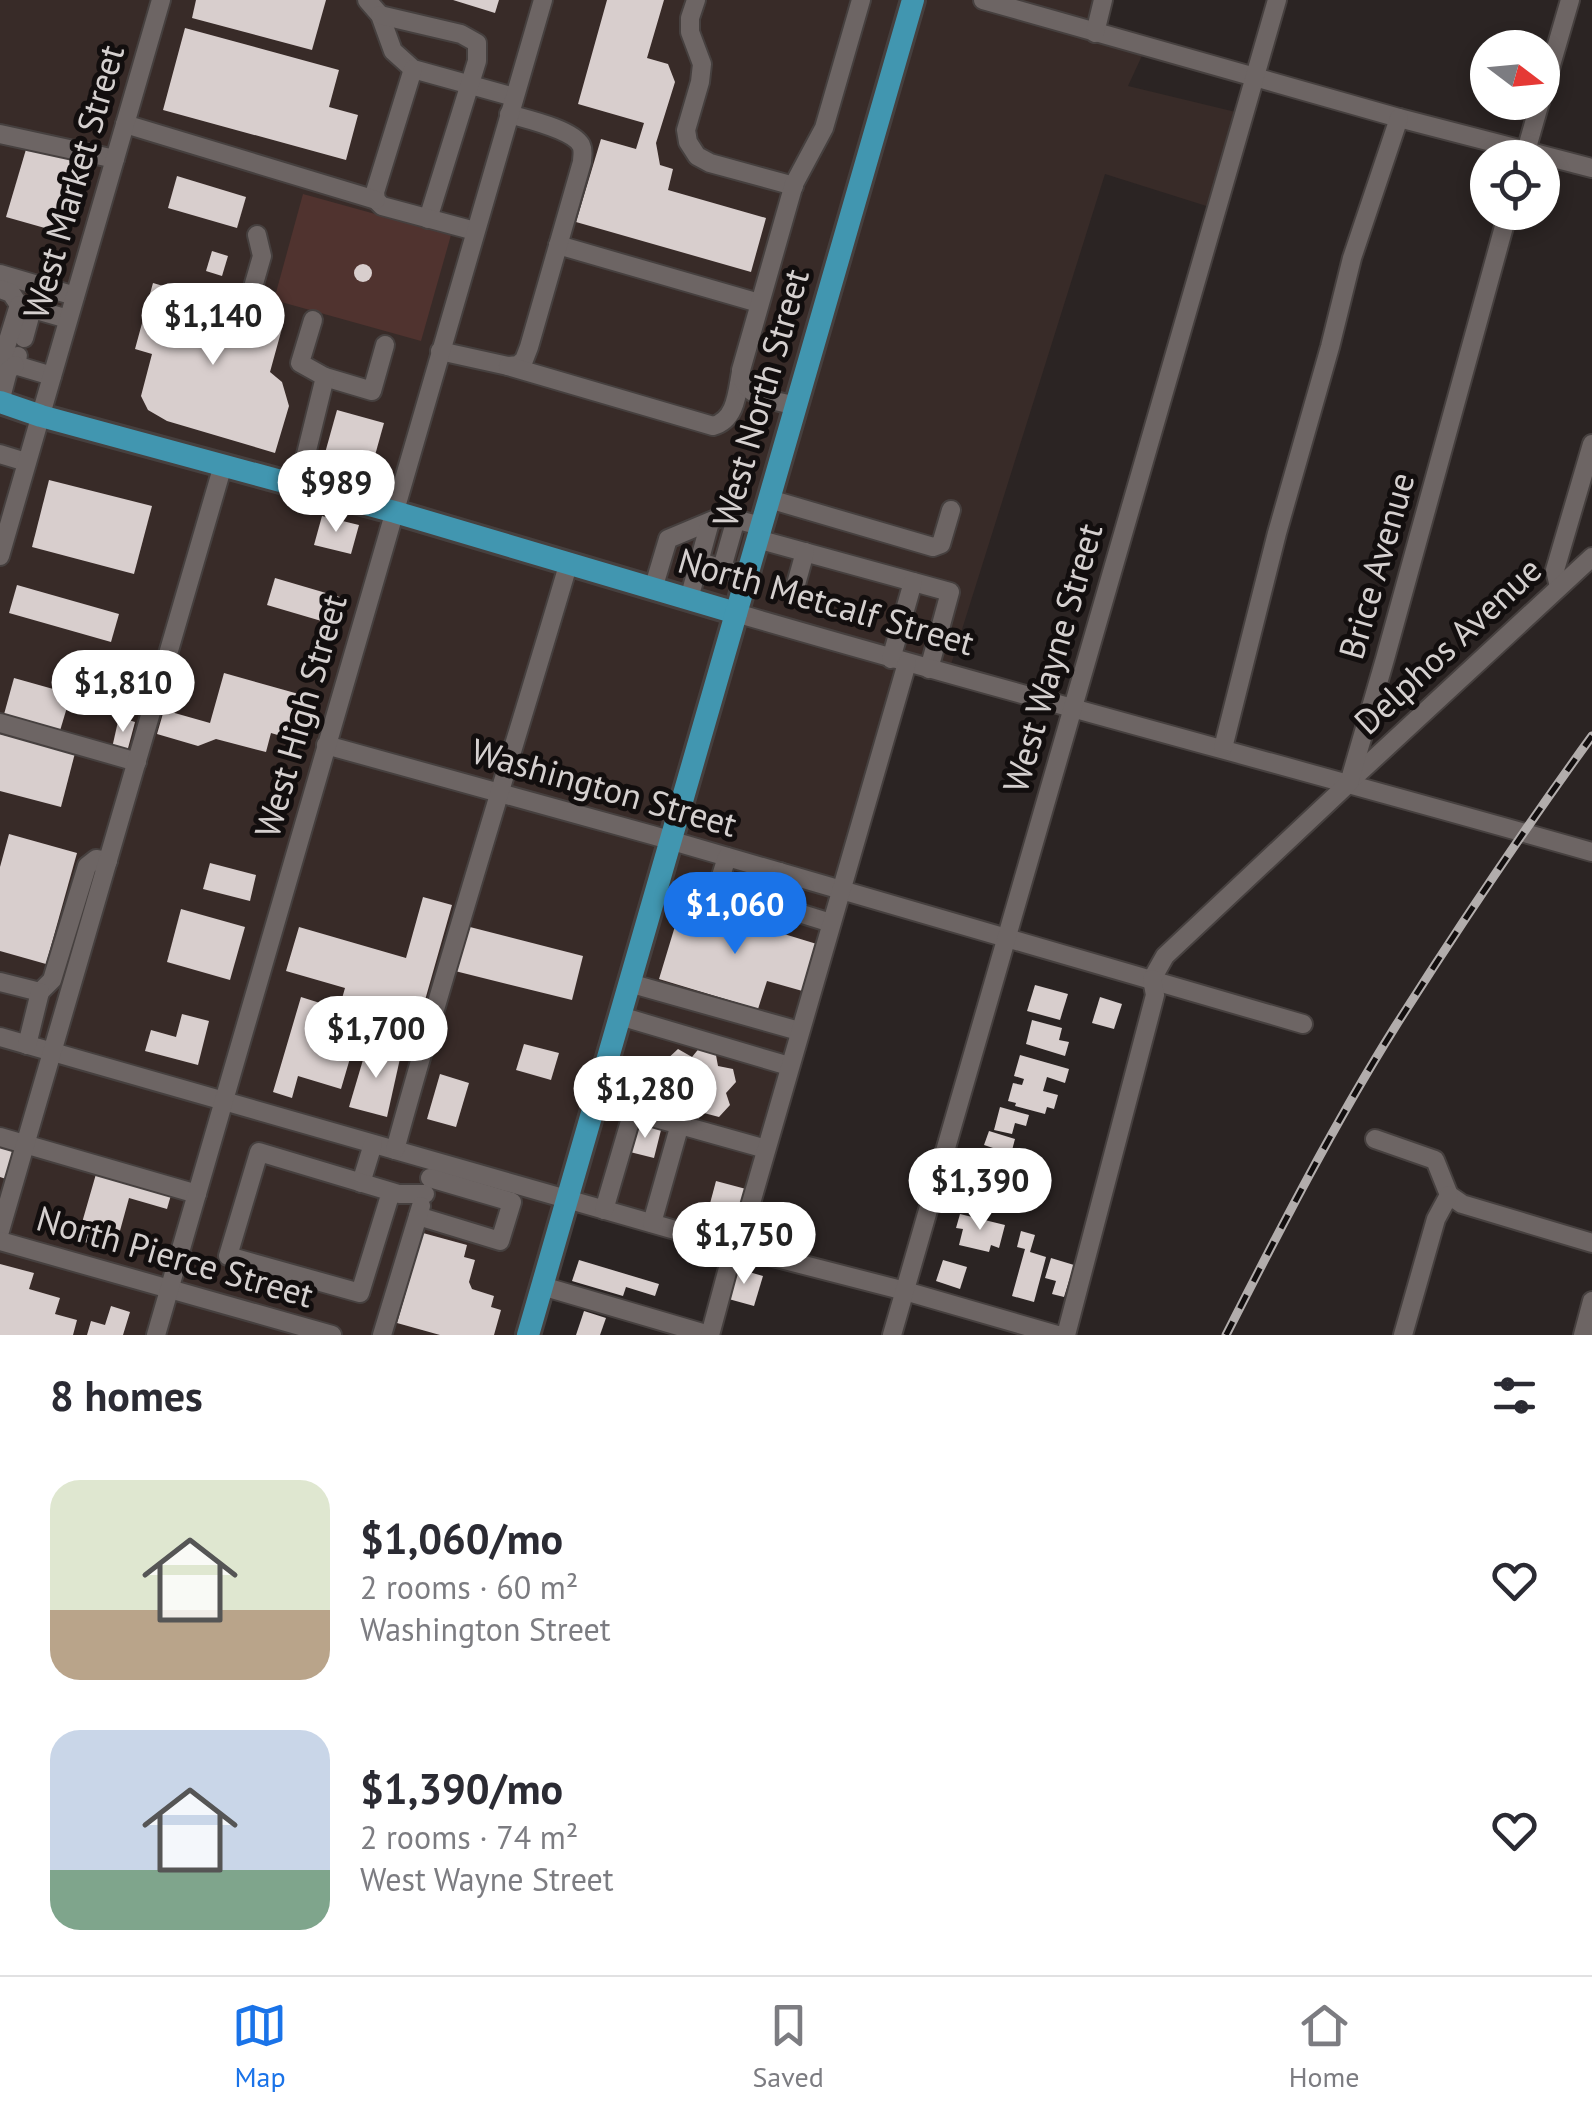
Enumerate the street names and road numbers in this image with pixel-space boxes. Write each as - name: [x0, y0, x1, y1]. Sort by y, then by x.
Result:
- street label: West Market Street: [12, 39, 134, 324]
- street label: West North Street: [701, 263, 819, 532]
- street label: Brice Avenue: [1327, 467, 1425, 664]
- street label: West Wayne Street: [992, 518, 1112, 797]
- street label: North Metcalf Street: [673, 537, 980, 665]
- street label: Delphos Avenue: [1344, 547, 1551, 744]
- street label: West High Street: [243, 589, 357, 843]
- street label: Washington Street: [466, 727, 743, 847]
- street label: North Pierce Street: [32, 1195, 319, 1318]

